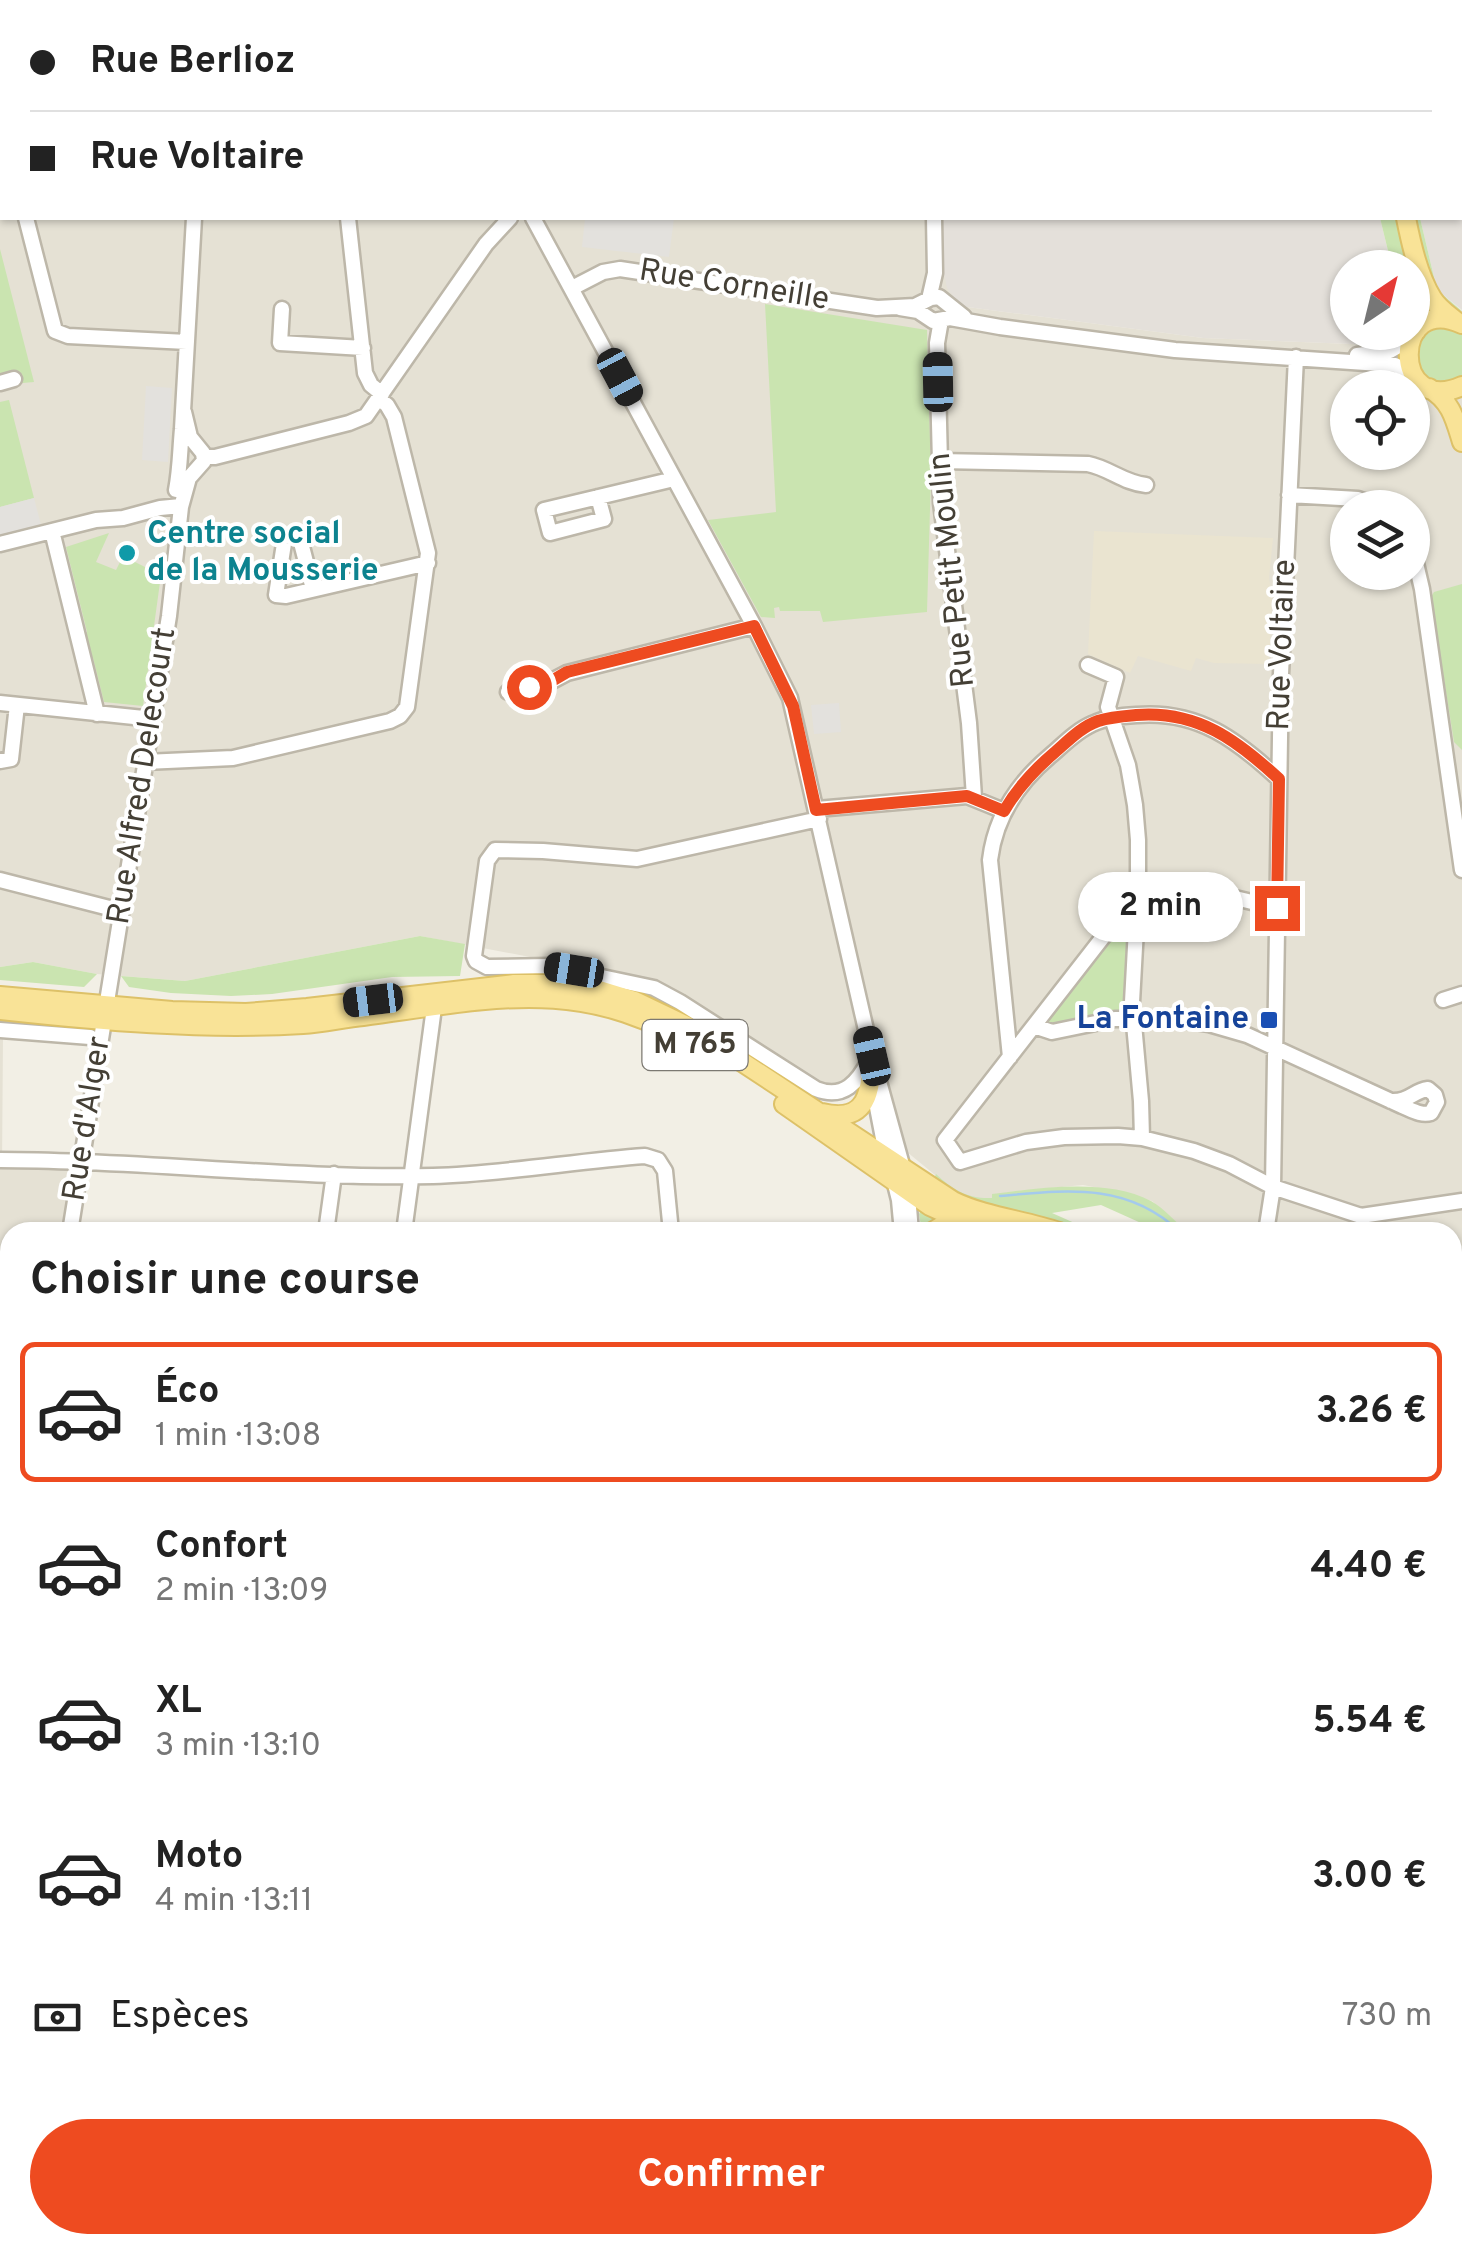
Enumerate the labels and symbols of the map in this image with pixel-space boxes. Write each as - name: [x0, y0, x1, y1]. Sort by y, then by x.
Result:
- north arrow: [1330, 250, 1430, 350]
- street label: Rue Corneille: [636, 251, 832, 321]
- car: [593, 343, 647, 411]
- car: [922, 352, 954, 412]
- street label: Rue Petit Moulin: [921, 451, 985, 689]
- place label: Centre social de la Mousserie: [147, 515, 379, 592]
- marker: Centre social de la Mousserie: [116, 542, 138, 564]
- street label: Rue Voltaire: [1260, 558, 1306, 732]
- street label: Rue Alfred Delecourt: [100, 625, 186, 927]
- route start: [507, 665, 552, 710]
- callout: 2 min: [1077, 873, 1242, 943]
- route end: [1255, 886, 1300, 931]
- car: [542, 950, 606, 990]
- car: [341, 981, 405, 1019]
- place label: La Fontaine: [1077, 1000, 1249, 1040]
- marker: La Fontaine: [1258, 1009, 1280, 1031]
- road number: M 765: [642, 1020, 748, 1070]
- car: [851, 1023, 893, 1089]
- street label: Rue d'Alger: [55, 1034, 121, 1204]

